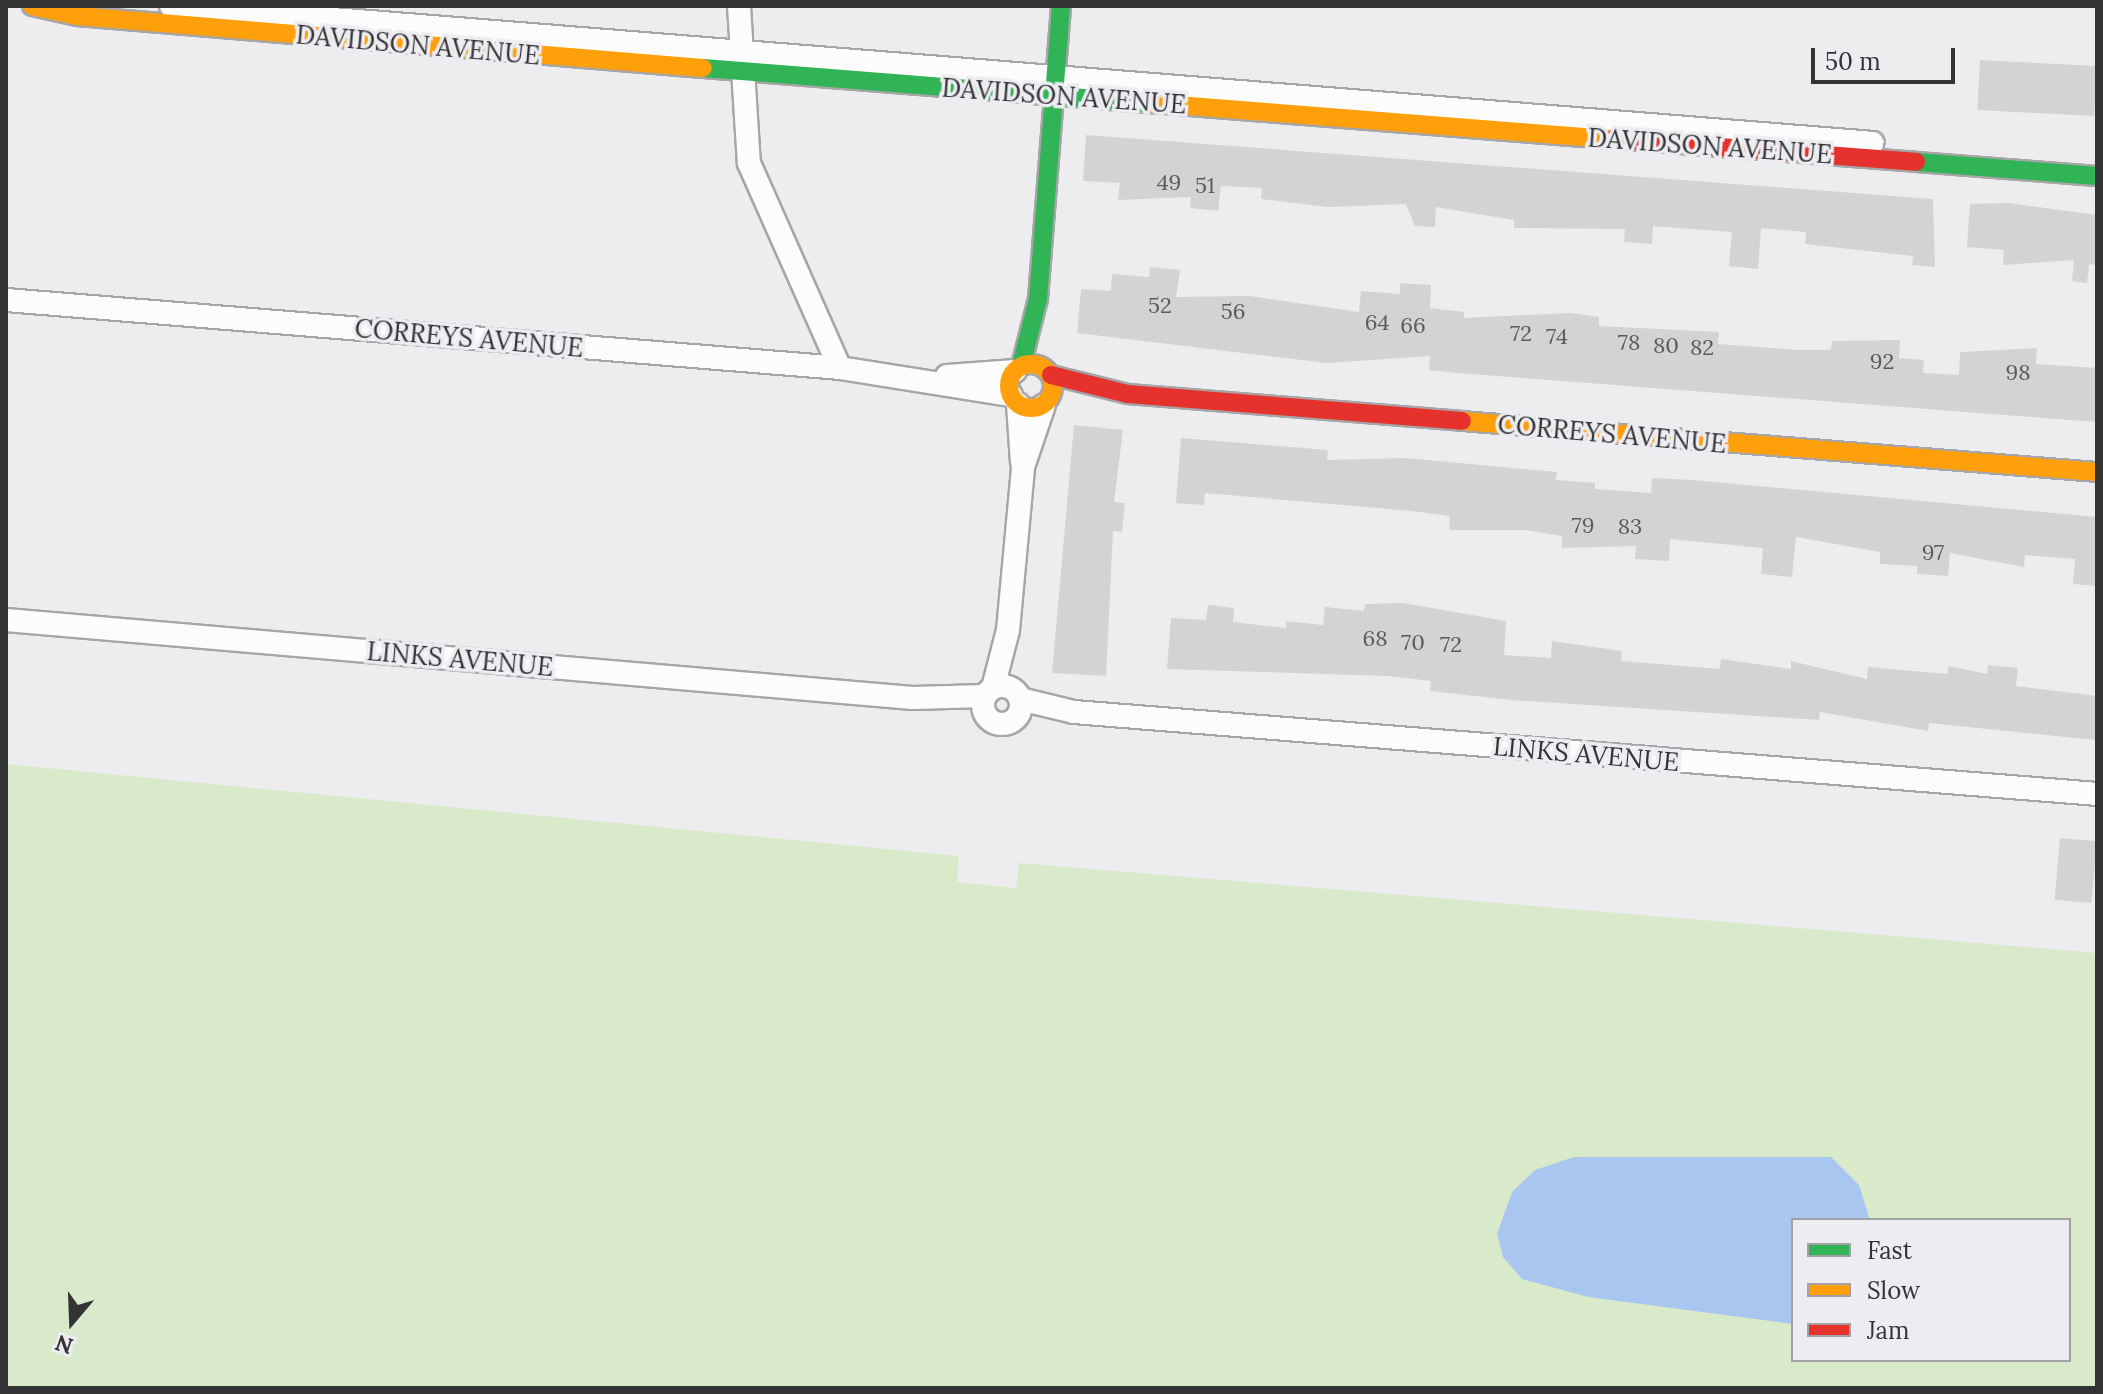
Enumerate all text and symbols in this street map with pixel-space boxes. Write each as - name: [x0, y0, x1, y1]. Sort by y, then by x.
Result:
- street label: DAVIDSON AVENUE: [295, 19, 541, 71]
- scale bar: [1815, 32, 1959, 82]
- text: 50 m: [1825, 46, 1881, 77]
- street label: DAVIDSON AVENUE: [941, 72, 1187, 120]
- street label: DAVIDSON AVENUE: [1587, 122, 1833, 170]
- house number: 49: [1157, 170, 1181, 196]
- house number: 51: [1195, 173, 1215, 199]
- house number: 52: [1148, 293, 1172, 319]
- house number: 56: [1221, 299, 1245, 325]
- house number: 64: [1365, 310, 1389, 336]
- street label: CORREYS AVENUE: [353, 312, 585, 364]
- house number: 66: [1400, 313, 1426, 339]
- house number: 72: [1510, 321, 1532, 347]
- house number: 74: [1546, 324, 1568, 350]
- house number: 78: [1618, 330, 1640, 356]
- house number: 80: [1653, 333, 1679, 359]
- house number: 82: [1690, 335, 1714, 361]
- house number: 92: [1870, 349, 1894, 375]
- house number: 98: [2005, 360, 2031, 386]
- street label: CORREYS AVENUE: [1496, 408, 1728, 460]
- house number: 79: [1572, 513, 1594, 539]
- house number: 83: [1618, 514, 1642, 540]
- house number: 97: [1922, 540, 1944, 566]
- house number: 68: [1362, 626, 1388, 652]
- house number: 70: [1401, 630, 1425, 656]
- house number: 72: [1440, 632, 1462, 658]
- street label: LINKS AVENUE: [366, 635, 554, 683]
- street label: LINKS AVENUE: [1492, 730, 1680, 778]
- legend: [1791, 1218, 2071, 1362]
- text: Fast: [1867, 1235, 1912, 1266]
- text: Slow: [1867, 1275, 1920, 1306]
- north arrow: [32, 1282, 112, 1362]
- text: Jam: [1867, 1315, 1909, 1346]
- text: N: [52, 1329, 77, 1361]

